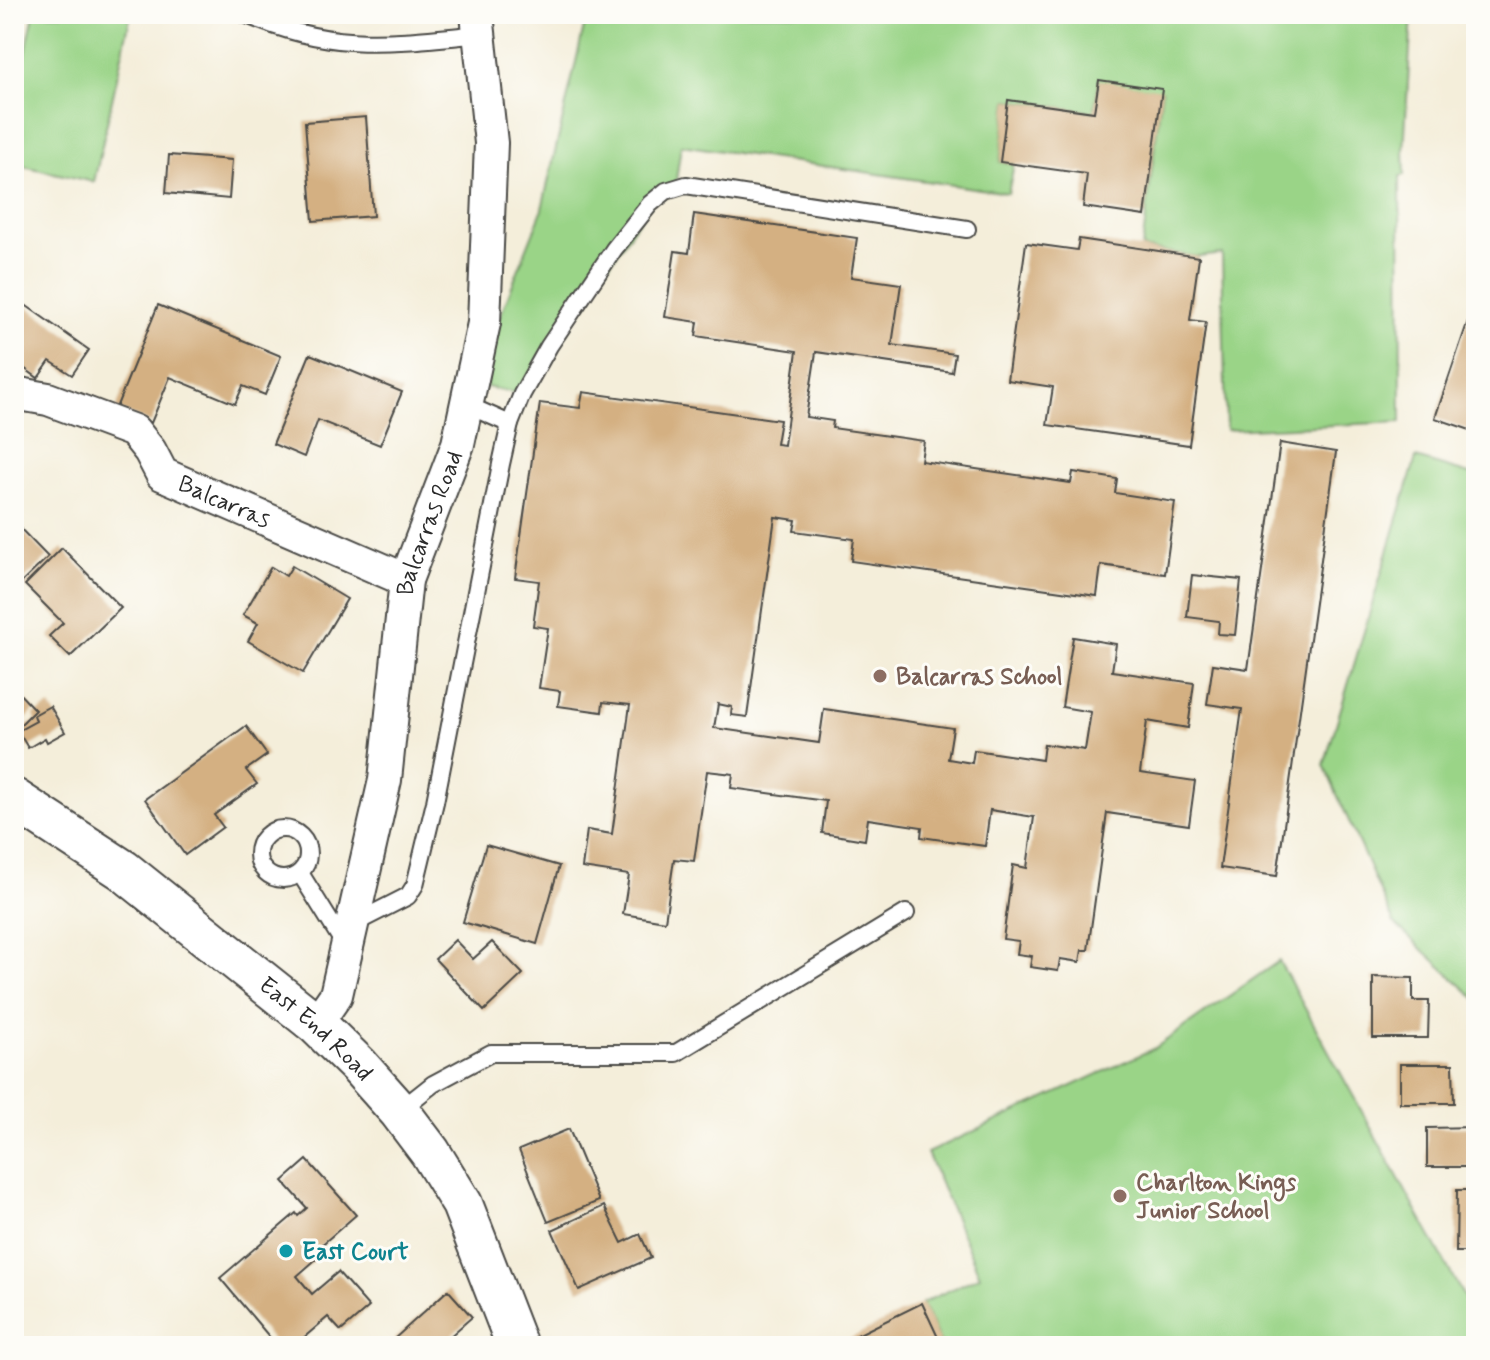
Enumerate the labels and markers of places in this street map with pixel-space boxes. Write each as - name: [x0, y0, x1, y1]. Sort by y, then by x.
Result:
- place label: Balcarras School: [896, 662, 1062, 693]
- marker: Balcarras School: [871, 667, 889, 685]
- place label: Charlton Kings Junior School: [1136, 1168, 1297, 1227]
- marker: Charlton Kings Junior School: [1111, 1187, 1129, 1205]
- place label: East Court: [302, 1237, 409, 1268]
- marker: East Court: [277, 1242, 295, 1260]

